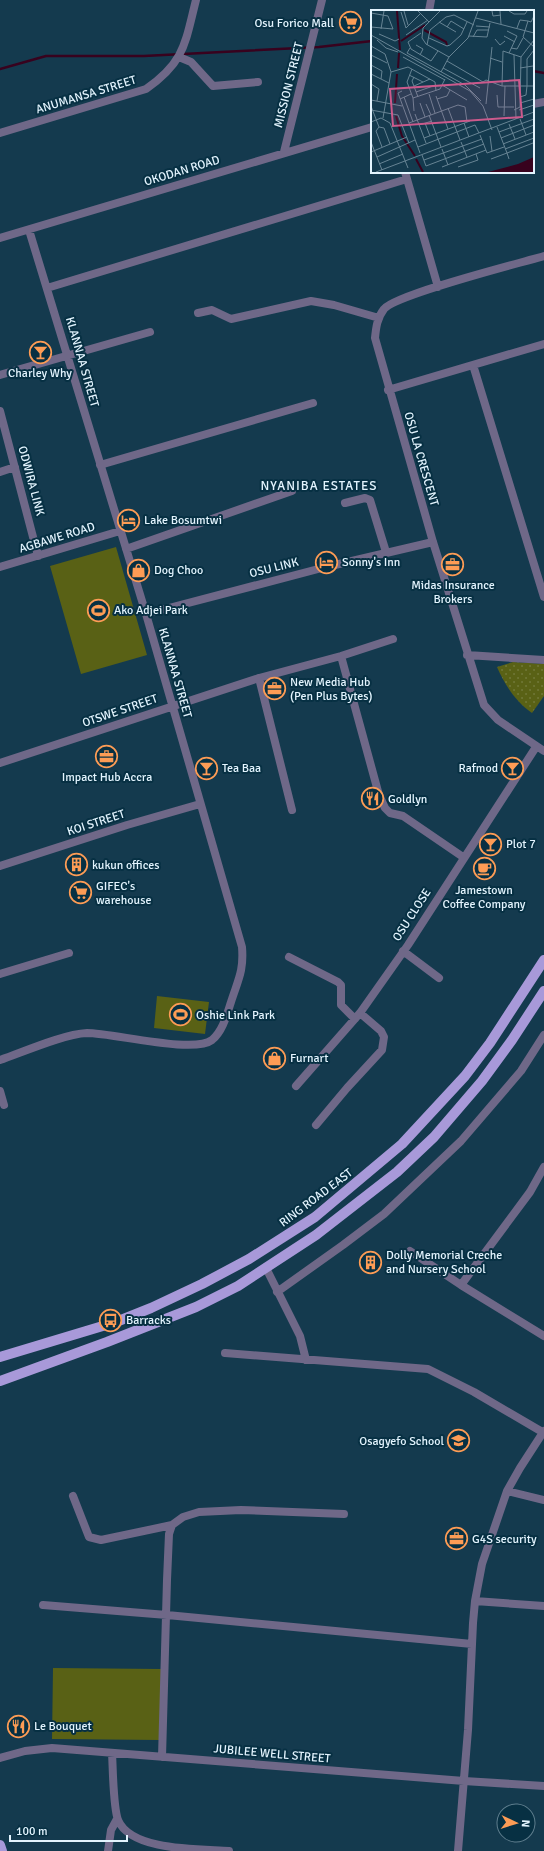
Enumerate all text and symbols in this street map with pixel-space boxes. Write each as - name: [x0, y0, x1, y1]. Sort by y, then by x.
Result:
- supermarket icon: Osu Forico Mall: [337, 10, 363, 36]
- inset map: [371, 10, 534, 173]
- place label: Osu Forico Mall: [254, 16, 334, 31]
- street label: MISSION STREET: [271, 41, 307, 129]
- street label: ANUMANSA STREET: [34, 73, 138, 117]
- street label: OKODAN ROAD: [142, 152, 222, 190]
- street label: KLANNAA STREET: [62, 315, 102, 409]
- bar icon: Charley Why: [27, 339, 53, 365]
- place label: Charley Why: [8, 366, 72, 381]
- street label: OSU LA CRESCENT: [400, 410, 442, 508]
- street label: ODWIRA LINK: [14, 444, 48, 518]
- district label: NYANIBA ESTATES: [261, 478, 377, 494]
- hotel icon: Lake Bosumtwi: [116, 507, 142, 533]
- place label: Lake Bosumtwi: [144, 513, 222, 528]
- street label: AGBAWE ROAD: [17, 519, 97, 557]
- hotel icon: Sonny's Inn: [313, 549, 339, 575]
- office icon: Midas Insurance Brokers: [440, 551, 466, 577]
- street label: OSU LINK: [248, 555, 300, 581]
- place label: Sonny's Inn: [342, 555, 400, 570]
- shop icon: Dog Choo: [125, 557, 151, 583]
- place label: Dog Choo: [154, 563, 203, 578]
- place label: Midas Insurance Brokers: [411, 578, 495, 607]
- sports icon: Ako Adjei Park: [85, 597, 111, 623]
- place label: Ako Adjei Park: [114, 603, 188, 618]
- street label: KLANNAA STREET: [155, 626, 195, 720]
- place label: New Media Hub (Pen Plus Bytes): [290, 675, 372, 704]
- office icon: New Media Hub (Pen Plus Bytes): [261, 676, 287, 702]
- street label: OTSWE STREET: [80, 691, 160, 731]
- office icon: Impact Hub Accra: [94, 743, 120, 769]
- bar icon: Tea Baa: [193, 755, 219, 781]
- bar icon: Rafmod: [500, 755, 526, 781]
- place label: Tea Baa: [222, 761, 261, 776]
- place label: Rafmod: [459, 761, 498, 776]
- place label: Impact Hub Accra: [62, 770, 152, 785]
- restaurant icon: Goldlyn: [359, 786, 385, 812]
- place label: Goldlyn: [388, 792, 427, 807]
- street label: KOI STREET: [65, 807, 127, 839]
- bar icon: Plot 7: [477, 831, 503, 857]
- place label: Plot 7: [506, 837, 536, 852]
- building icon: kukun offices: [64, 852, 90, 878]
- cafe icon: Jamestown Coffee Company: [471, 856, 497, 882]
- place label: kukun offices: [92, 858, 160, 873]
- place label: GIFEC's warehouse: [96, 879, 151, 908]
- supermarket icon: GIFEC's warehouse: [68, 880, 94, 906]
- place label: Jamestown Coffee Company: [443, 883, 526, 912]
- street label: OSU CLOSE: [389, 886, 435, 944]
- sports icon: Oshie Link Park: [168, 1002, 194, 1028]
- place label: Oshie Link Park: [196, 1008, 275, 1023]
- shop icon: Furnart: [261, 1045, 287, 1071]
- place label: Furnart: [290, 1051, 328, 1066]
- street label: RING ROAD EAST: [276, 1165, 356, 1231]
- place label: Dolly Memorial Creche and Nursery School: [386, 1248, 502, 1277]
- building icon: Dolly Memorial Creche and Nursery School: [357, 1249, 383, 1275]
- bus stop icon: Barracks: [97, 1307, 123, 1333]
- place label: Barracks: [126, 1313, 171, 1328]
- school or university icon: Osagyefo School: [446, 1428, 472, 1454]
- place label: Osagyefo School: [359, 1434, 444, 1449]
- office icon: G4S security: [443, 1526, 469, 1552]
- place label: G4S security: [472, 1532, 537, 1547]
- restaurant icon: Le Bouquet: [6, 1713, 32, 1739]
- place label: Le Bouquet: [34, 1719, 92, 1734]
- street label: JUBILEE WELL STREET: [213, 1741, 331, 1767]
- north arrow: [496, 1803, 536, 1843]
- scale bar: [10, 1817, 127, 1843]
- text: N: [519, 1819, 532, 1828]
- text: 100 m: [16, 1824, 48, 1839]

